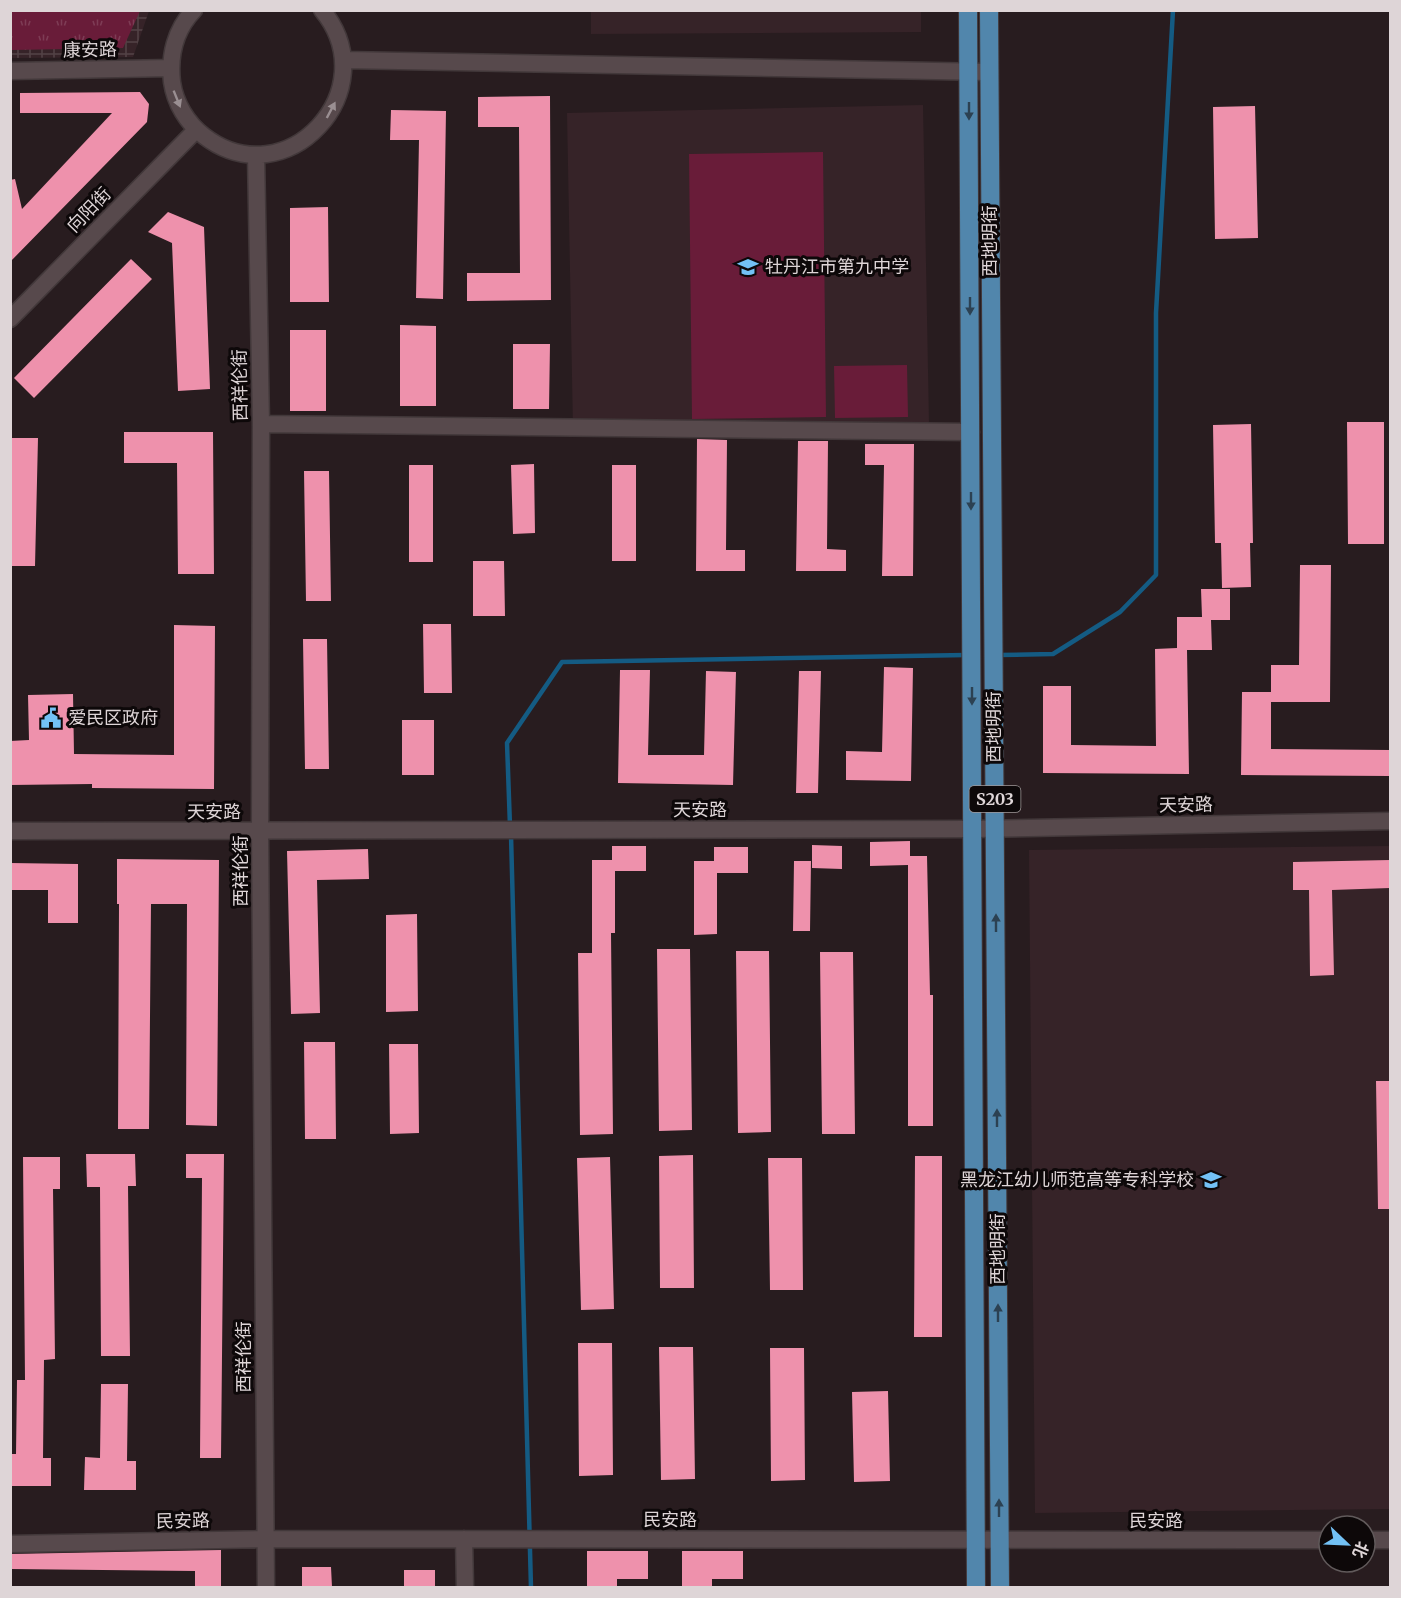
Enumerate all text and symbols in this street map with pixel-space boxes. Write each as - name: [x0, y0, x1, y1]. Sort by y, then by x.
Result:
- street label: 康安路: [63, 38, 117, 61]
- one-way arrow: [173, 90, 182, 108]
- one-way arrow: [326, 101, 336, 118]
- one-way arrow: [964, 101, 974, 120]
- street label: 向阳街: [62, 182, 116, 237]
- street label: 西地明街: [978, 205, 1001, 277]
- school or university icon: 牡丹江市第九中学: [736, 255, 760, 279]
- place label: 牡丹江市第九中学: [765, 255, 909, 278]
- one-way arrow: [965, 296, 975, 315]
- street label: 西祥伦街: [227, 349, 252, 421]
- one-way arrow: [966, 491, 976, 510]
- one-way arrow: [967, 686, 977, 705]
- street label: 西地明街: [982, 691, 1005, 763]
- public building icon: 爱民区政府: [39, 706, 63, 730]
- place label: 爱民区政府: [68, 706, 158, 729]
- road number: S203: [970, 786, 1020, 812]
- street label: 天安路: [1159, 793, 1213, 816]
- street label: 天安路: [673, 798, 727, 821]
- street label: 天安路: [187, 800, 241, 823]
- street label: 西祥伦街: [229, 835, 252, 907]
- one-way arrow: [991, 914, 1001, 933]
- one-way arrow: [992, 1109, 1002, 1128]
- place label: 黑龙江幼儿师范高等专科学校: [960, 1168, 1194, 1191]
- school or university icon: 黑龙江幼儿师范高等专科学校: [1199, 1168, 1223, 1192]
- street label: 西地明街: [986, 1213, 1009, 1285]
- one-way arrow: [993, 1304, 1003, 1323]
- street label: 西祥伦街: [232, 1321, 255, 1393]
- one-way arrow: [994, 1499, 1004, 1518]
- street label: 民安路: [643, 1508, 697, 1531]
- street label: 民安路: [156, 1509, 210, 1532]
- street label: 民安路: [1129, 1509, 1183, 1532]
- north arrow: [1317, 1514, 1377, 1574]
- text: 北: [1348, 1539, 1373, 1561]

